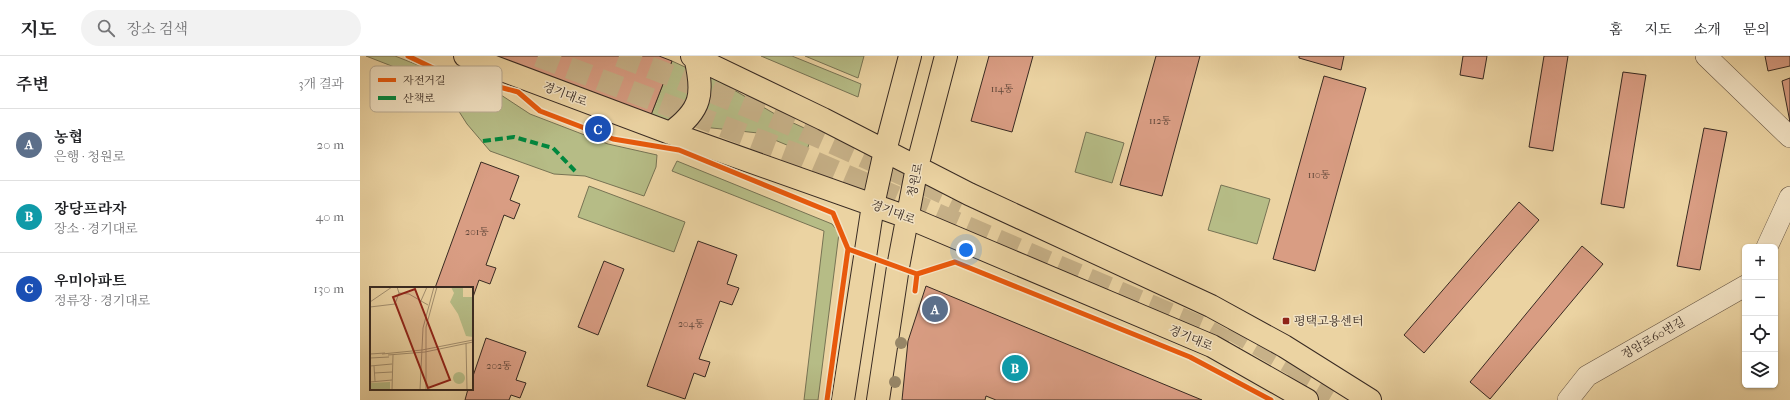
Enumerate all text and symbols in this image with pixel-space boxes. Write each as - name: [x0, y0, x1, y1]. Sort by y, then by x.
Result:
- search box: [81, 10, 361, 46]
- icon: search: [95, 17, 117, 39]
- text: 지도: [20, 19, 57, 41]
- text: 장소 검색: [127, 20, 188, 38]
- text: 홈: [1609, 21, 1623, 38]
- text: 지도: [1645, 21, 1672, 38]
- text: 소개: [1694, 21, 1721, 38]
- text: 문의: [1743, 21, 1770, 38]
- legend: [370, 66, 502, 112]
- text: 주변: [16, 74, 49, 94]
- text: 자전거길: [403, 74, 446, 87]
- text: 3개 결과: [298, 76, 344, 91]
- street label: 경기대로: [541, 79, 590, 109]
- house number: 114동: [991, 83, 1014, 95]
- text: 산책로: [403, 92, 435, 105]
- pin: C: [585, 114, 611, 144]
- house number: 112동: [1149, 115, 1171, 127]
- text: 농협: [54, 128, 83, 146]
- text: A: [25, 137, 33, 152]
- text: 20 m: [317, 137, 344, 152]
- text: 은행 · 청원로: [54, 149, 125, 164]
- street label: 청원로: [905, 161, 926, 198]
- house number: 110동: [1308, 169, 1330, 181]
- street label: 경기대로: [869, 197, 918, 227]
- text: 장당프라자: [54, 200, 126, 218]
- text: B: [25, 209, 33, 224]
- text: 40 m: [316, 209, 344, 224]
- text: 장소 · 경기대로: [54, 221, 138, 236]
- house number: 201동: [465, 226, 489, 238]
- your location: [956, 240, 976, 260]
- map controls: [1742, 244, 1778, 388]
- button: +: [1742, 244, 1778, 280]
- text: 우미아파트: [54, 272, 126, 290]
- button: −: [1742, 280, 1778, 316]
- text: C: [25, 281, 33, 296]
- text: 130 m: [313, 281, 344, 296]
- inset map: [370, 287, 473, 390]
- text: 정류장 · 경기대로: [54, 293, 150, 308]
- pin: A: [922, 294, 948, 324]
- place label: 평택고용센터: [1294, 314, 1364, 328]
- street label: 정암로60번길: [1619, 314, 1687, 362]
- marker: 평택고용센터: [1281, 316, 1291, 326]
- button: locate: [1742, 316, 1778, 352]
- house number: 204동: [678, 318, 704, 330]
- street label: 경기대로: [1167, 322, 1215, 354]
- button: layers: [1742, 352, 1778, 388]
- pin: B: [1002, 353, 1028, 383]
- house number: 202동: [486, 360, 512, 372]

